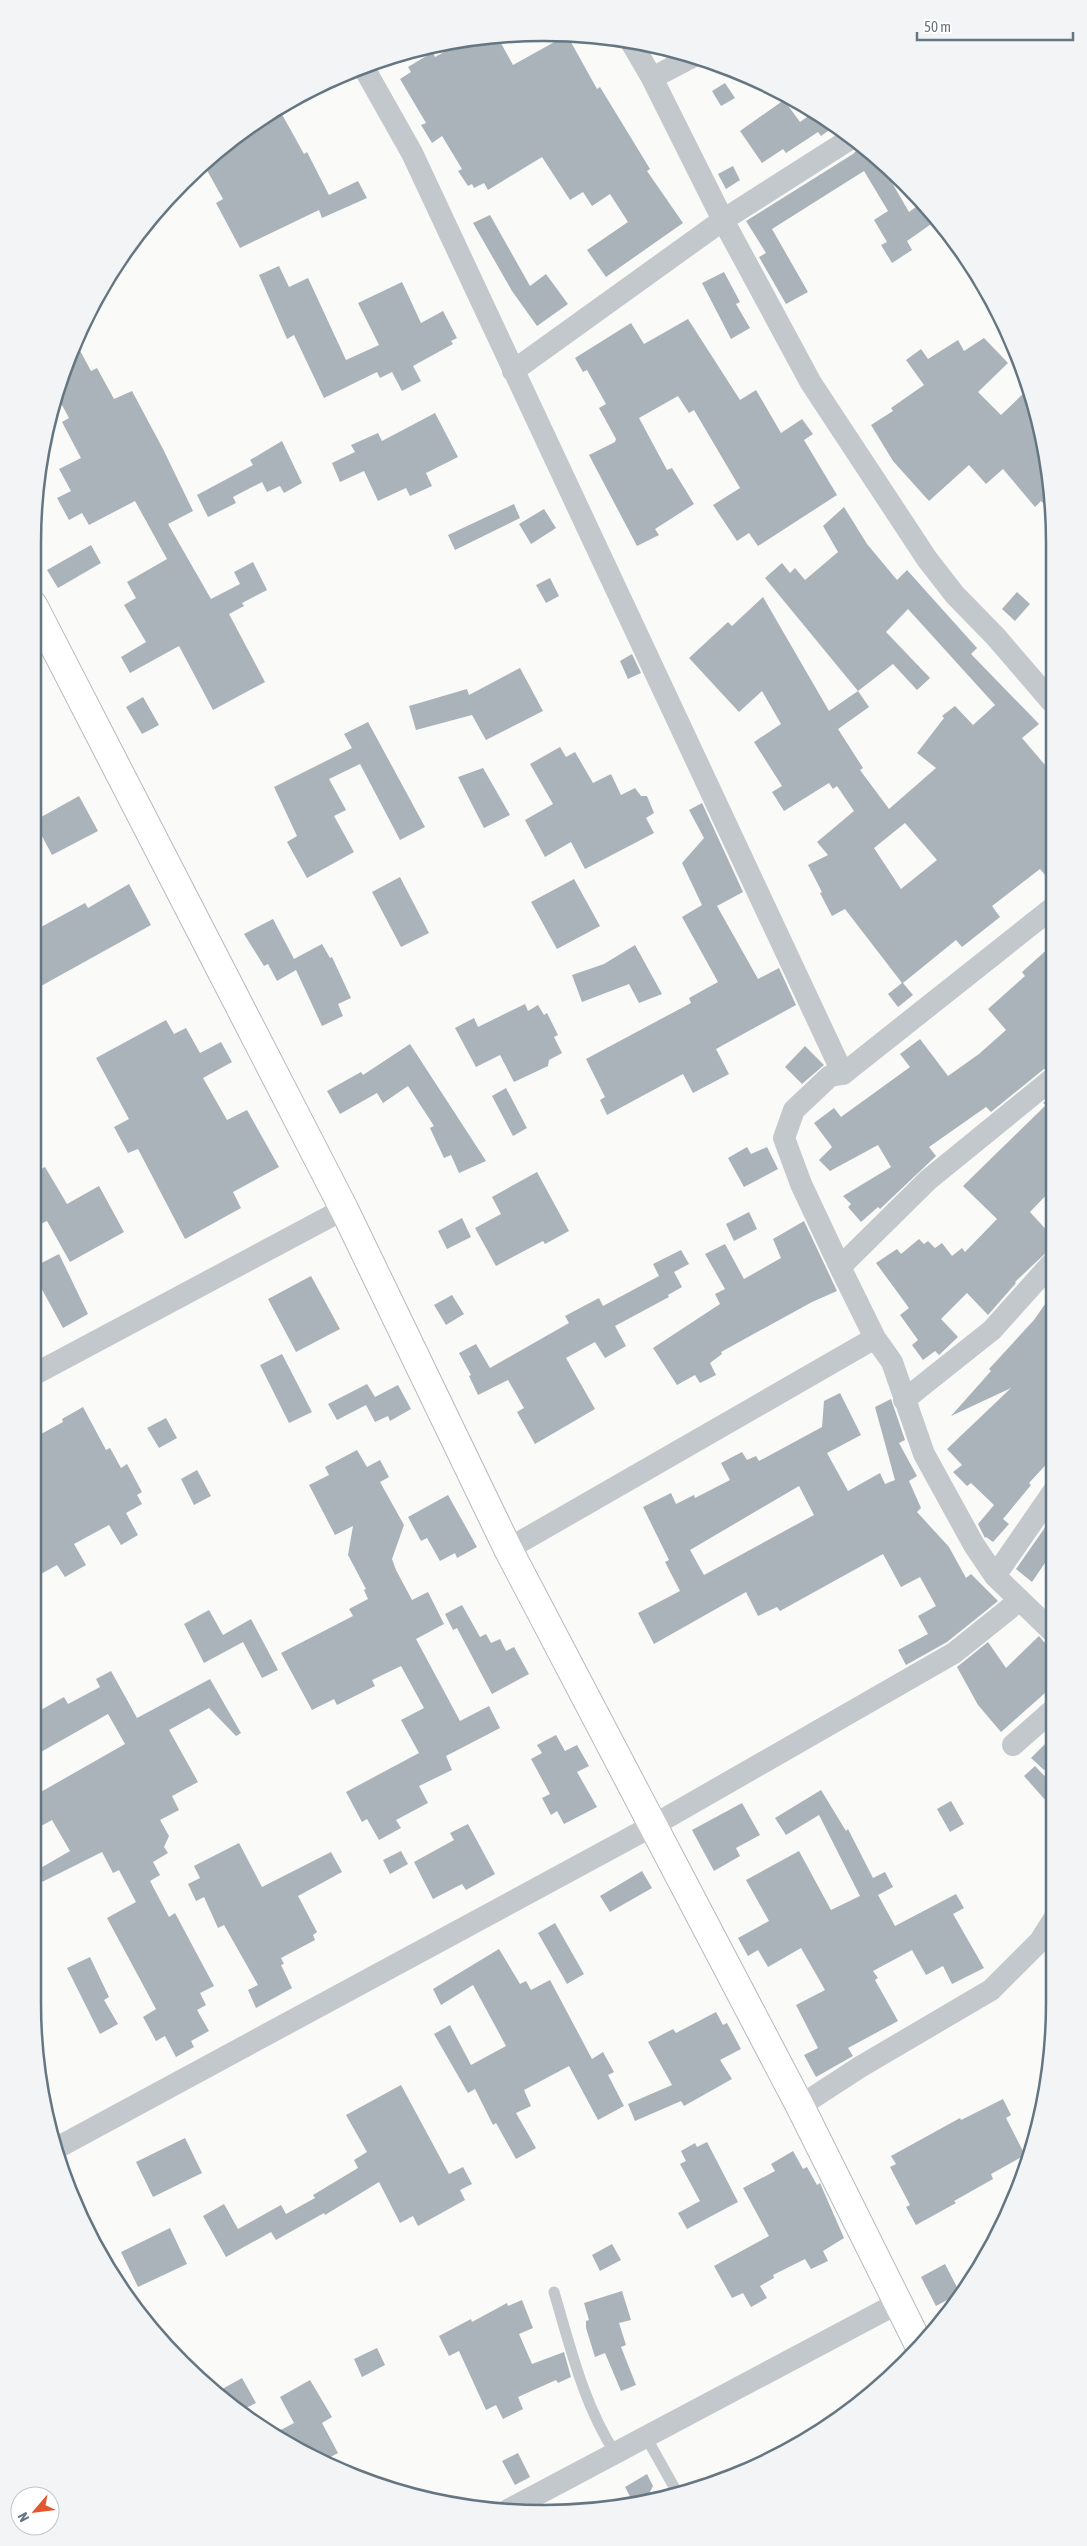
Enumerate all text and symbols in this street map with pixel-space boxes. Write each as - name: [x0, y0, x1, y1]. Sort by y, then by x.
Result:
- scale bar: [917, 10, 1073, 42]
- text: 50 m: [924, 18, 951, 35]
- north arrow: [10, 2486, 60, 2536]
- text: N: [15, 2510, 33, 2525]

